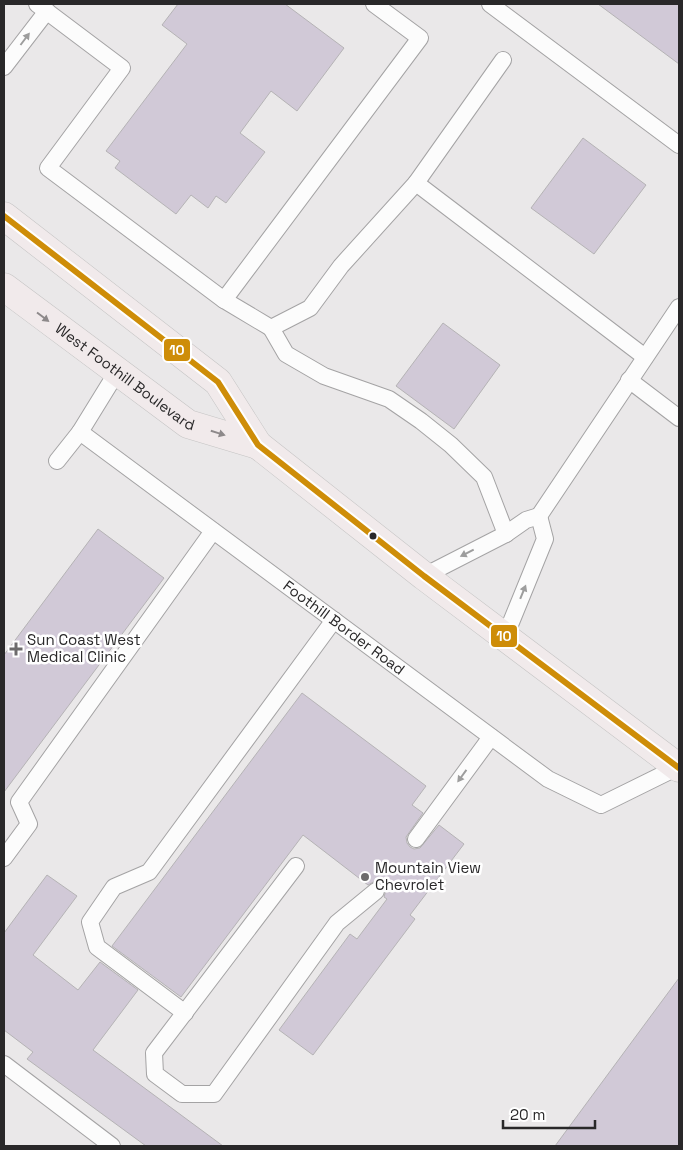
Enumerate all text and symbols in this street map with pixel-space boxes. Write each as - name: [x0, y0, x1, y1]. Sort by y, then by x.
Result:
- one-way arrow: [20, 32, 30, 46]
- one-way arrow: [36, 311, 49, 322]
- street label: West Foothill Boulevard: [52, 318, 197, 434]
- line badge: 10: [163, 338, 191, 362]
- text: 10: [169, 341, 185, 359]
- one-way arrow: [211, 430, 226, 438]
- unlabelled marker: [368, 531, 378, 541]
- one-way arrow: [460, 549, 475, 557]
- street label: Foothill Border Road: [280, 576, 409, 679]
- one-way arrow: [520, 585, 528, 599]
- line badge: 10: [490, 624, 518, 648]
- text: 10: [496, 627, 512, 645]
- place label: Sun Coast West Medical Clinic: [27, 630, 141, 666]
- marker: Sun Coast West Medical Clinic: [9, 642, 23, 656]
- one-way arrow: [457, 769, 467, 783]
- place label: Mountain View Chevrolet: [375, 858, 481, 894]
- marker: Mountain View Chevrolet: [359, 871, 371, 883]
- scale bar: [503, 1098, 596, 1130]
- text: 20 m: [510, 1105, 545, 1124]

